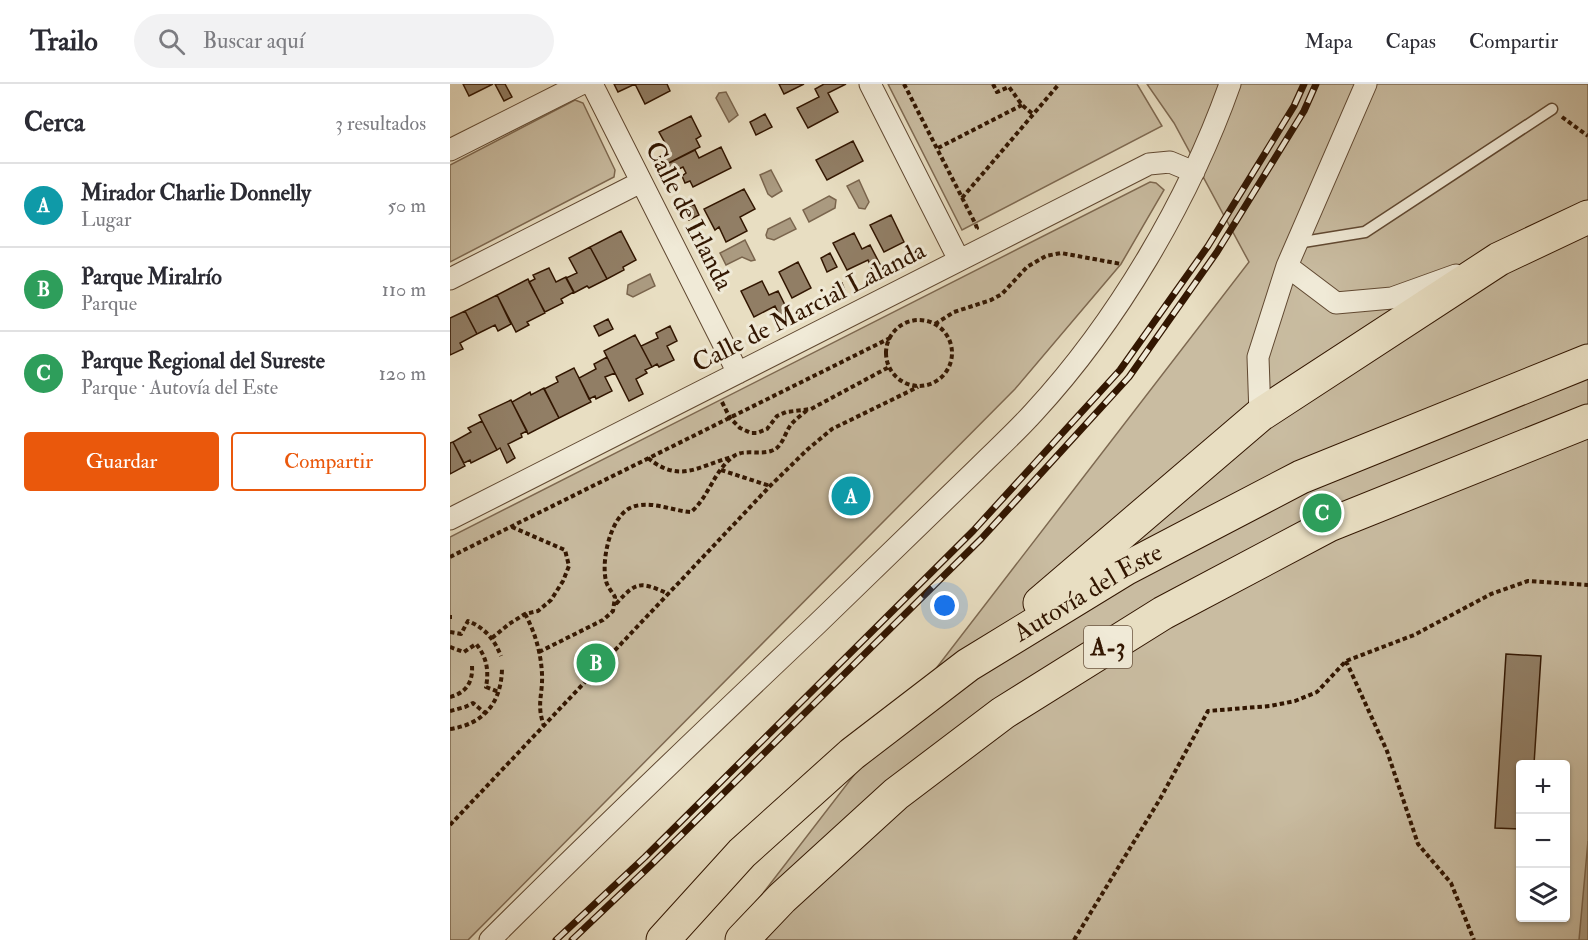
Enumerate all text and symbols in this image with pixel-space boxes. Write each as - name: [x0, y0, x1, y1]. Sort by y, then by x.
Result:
- search box: [134, 14, 554, 68]
- text: Trailo: [30, 24, 98, 59]
- icon: search: [155, 25, 188, 58]
- text: Buscar aquí: [203, 27, 305, 55]
- text: Mapa: [1305, 28, 1353, 55]
- text: Capas: [1386, 28, 1436, 55]
- text: Compartir: [1469, 28, 1558, 55]
- text: Cerca: [24, 107, 85, 139]
- text: 3 resultados: [335, 111, 426, 136]
- street label: Calle de Irlanda: [638, 136, 740, 296]
- text: Mirador Charlie Donnelly: [81, 179, 311, 207]
- text: A: [37, 193, 50, 218]
- text: 50 m: [387, 193, 426, 218]
- text: Lugar: [81, 207, 131, 232]
- street label: Calle de Marcial Lalanda: [687, 234, 931, 380]
- text: Parque Miralrío: [81, 263, 222, 291]
- text: B: [37, 277, 50, 302]
- text: 110 m: [382, 277, 426, 302]
- text: Parque: [81, 291, 137, 316]
- text: Parque Regional del Sureste: [81, 347, 325, 375]
- text: C: [36, 361, 51, 386]
- text: 120 m: [379, 361, 426, 386]
- text: Parque · Autovía del Este: [81, 375, 278, 400]
- button: Guardar: [24, 432, 219, 491]
- button: Compartir: [231, 432, 426, 491]
- pin: A: [832, 474, 870, 518]
- pin: C: [1302, 490, 1342, 536]
- street label: Autovía del Este: [1007, 536, 1168, 650]
- your location: [930, 591, 959, 620]
- road number: A-3: [1084, 626, 1132, 668]
- pin: B: [576, 640, 616, 686]
- map controls: [1516, 760, 1570, 922]
- button: +: [1516, 760, 1570, 814]
- button: −: [1516, 814, 1570, 868]
- button: layers: [1516, 868, 1570, 922]

